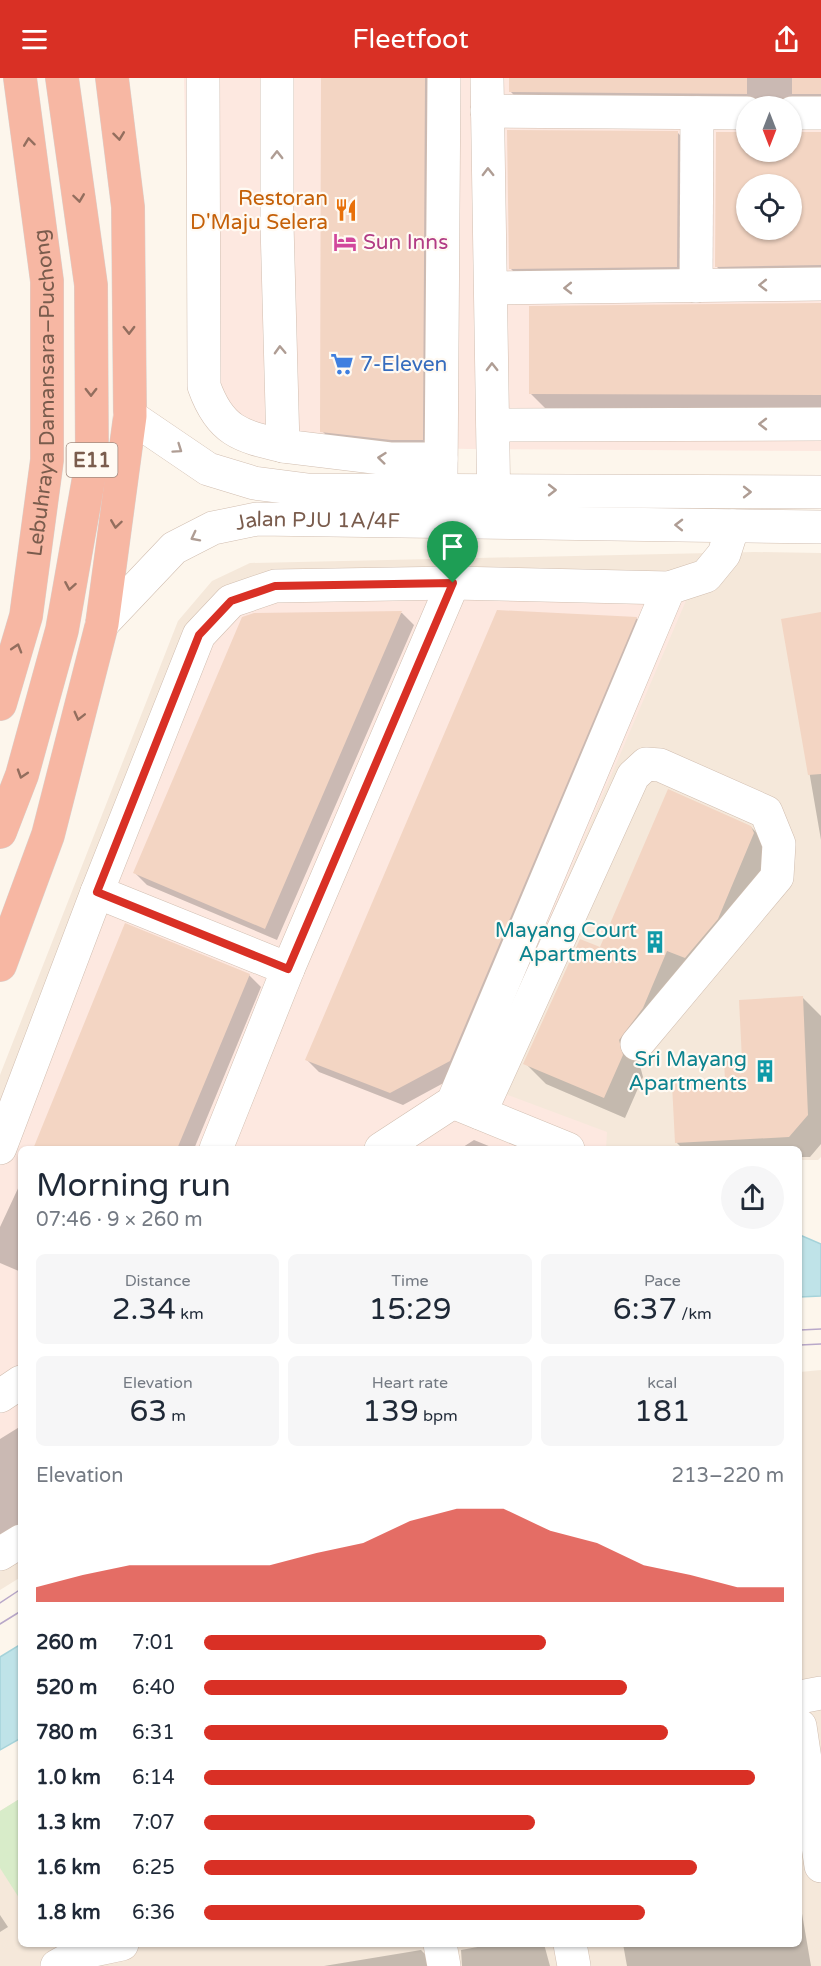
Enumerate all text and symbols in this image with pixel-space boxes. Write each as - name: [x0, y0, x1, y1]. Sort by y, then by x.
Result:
- icon: menu: [18, 23, 51, 56]
- text: Fleetfoot: [352, 23, 469, 56]
- icon: share: [770, 23, 803, 56]
- north arrow: [736, 96, 802, 162]
- map controls: [736, 96, 802, 240]
- one-way arrow: [112, 131, 125, 141]
- one-way arrow: [23, 138, 35, 147]
- one-way arrow: [271, 151, 283, 160]
- one-way arrow: [482, 167, 494, 176]
- button: locate: [736, 174, 802, 240]
- place label: Restoran D'Maju Selera: [190, 186, 328, 235]
- one-way arrow: [72, 194, 84, 203]
- restaurant icon: Restoran D'Maju Selera: [333, 197, 359, 223]
- street label: Lebuhraya Damansara–Puchong: [22, 228, 60, 558]
- hotel icon: Sun Inns: [332, 229, 358, 255]
- place label: Sun Inns: [363, 230, 448, 255]
- one-way arrow: [758, 279, 767, 291]
- one-way arrow: [563, 281, 572, 294]
- one-way arrow: [123, 326, 136, 335]
- one-way arrow: [274, 346, 287, 355]
- supermarket icon: 7-Eleven: [329, 351, 355, 377]
- place label: 7-Eleven: [360, 352, 447, 377]
- one-way arrow: [486, 362, 498, 371]
- one-way arrow: [85, 388, 98, 397]
- one-way arrow: [758, 418, 767, 430]
- one-way arrow: [172, 442, 183, 453]
- road number: E11: [66, 443, 118, 477]
- one-way arrow: [378, 452, 387, 465]
- one-way arrow: [547, 484, 556, 496]
- one-way arrow: [742, 486, 751, 498]
- street label: Jalan PJU 1A/4F: [233, 507, 401, 536]
- one-way arrow: [674, 519, 683, 531]
- one-way arrow: [110, 520, 122, 529]
- pin: [427, 521, 478, 583]
- one-way arrow: [190, 530, 201, 542]
- icon: arrive: [436, 530, 469, 563]
- one-way arrow: [64, 580, 77, 590]
- one-way arrow: [10, 643, 22, 654]
- one-way arrow: [73, 710, 86, 720]
- one-way arrow: [17, 768, 29, 779]
- place label: Mayang Court Apartments: [495, 918, 637, 967]
- building icon: Mayang Court Apartments: [642, 929, 668, 955]
- place label: Sri Mayang Apartments: [629, 1047, 747, 1096]
- building icon: Sri Mayang Apartments: [752, 1058, 778, 1084]
- text: Morning run: [36, 1166, 231, 1205]
- button: share: [721, 1166, 784, 1229]
- text: 07:46 · 9 × 260 m: [36, 1208, 203, 1232]
- text: Distance: [125, 1271, 191, 1291]
- text: Time: [391, 1271, 429, 1291]
- text: Pace: [644, 1271, 681, 1291]
- text: 2.34: [112, 1291, 176, 1328]
- text: 15:29: [368, 1291, 452, 1328]
- text: 6:37: [613, 1291, 677, 1328]
- text: km: [176, 1304, 204, 1324]
- text: /km: [677, 1304, 712, 1324]
- text: Elevation: [123, 1373, 193, 1393]
- text: Heart rate: [372, 1373, 448, 1393]
- text: kcal: [647, 1373, 677, 1393]
- text: 63: [129, 1393, 167, 1430]
- text: 139: [362, 1393, 419, 1430]
- text: 181: [634, 1393, 691, 1430]
- text: m: [167, 1406, 186, 1426]
- text: bpm: [419, 1406, 458, 1426]
- text: Elevation: [36, 1464, 123, 1488]
- text: 213–220 m: [671, 1464, 784, 1488]
- text: 260 m: [36, 1631, 97, 1655]
- text: 7:01: [132, 1631, 175, 1655]
- text: 520 m: [36, 1676, 97, 1700]
- text: 6:40: [132, 1676, 175, 1700]
- text: 780 m: [36, 1721, 97, 1745]
- text: 6:31: [132, 1721, 175, 1745]
- text: 1.0 km: [36, 1766, 101, 1790]
- text: 6:14: [132, 1766, 175, 1790]
- text: 1.3 km: [36, 1811, 101, 1835]
- text: 7:07: [132, 1811, 175, 1835]
- text: 1.6 km: [36, 1856, 101, 1880]
- text: 6:25: [132, 1856, 175, 1880]
- text: 1.8 km: [36, 1901, 101, 1925]
- text: 6:36: [132, 1901, 175, 1925]

